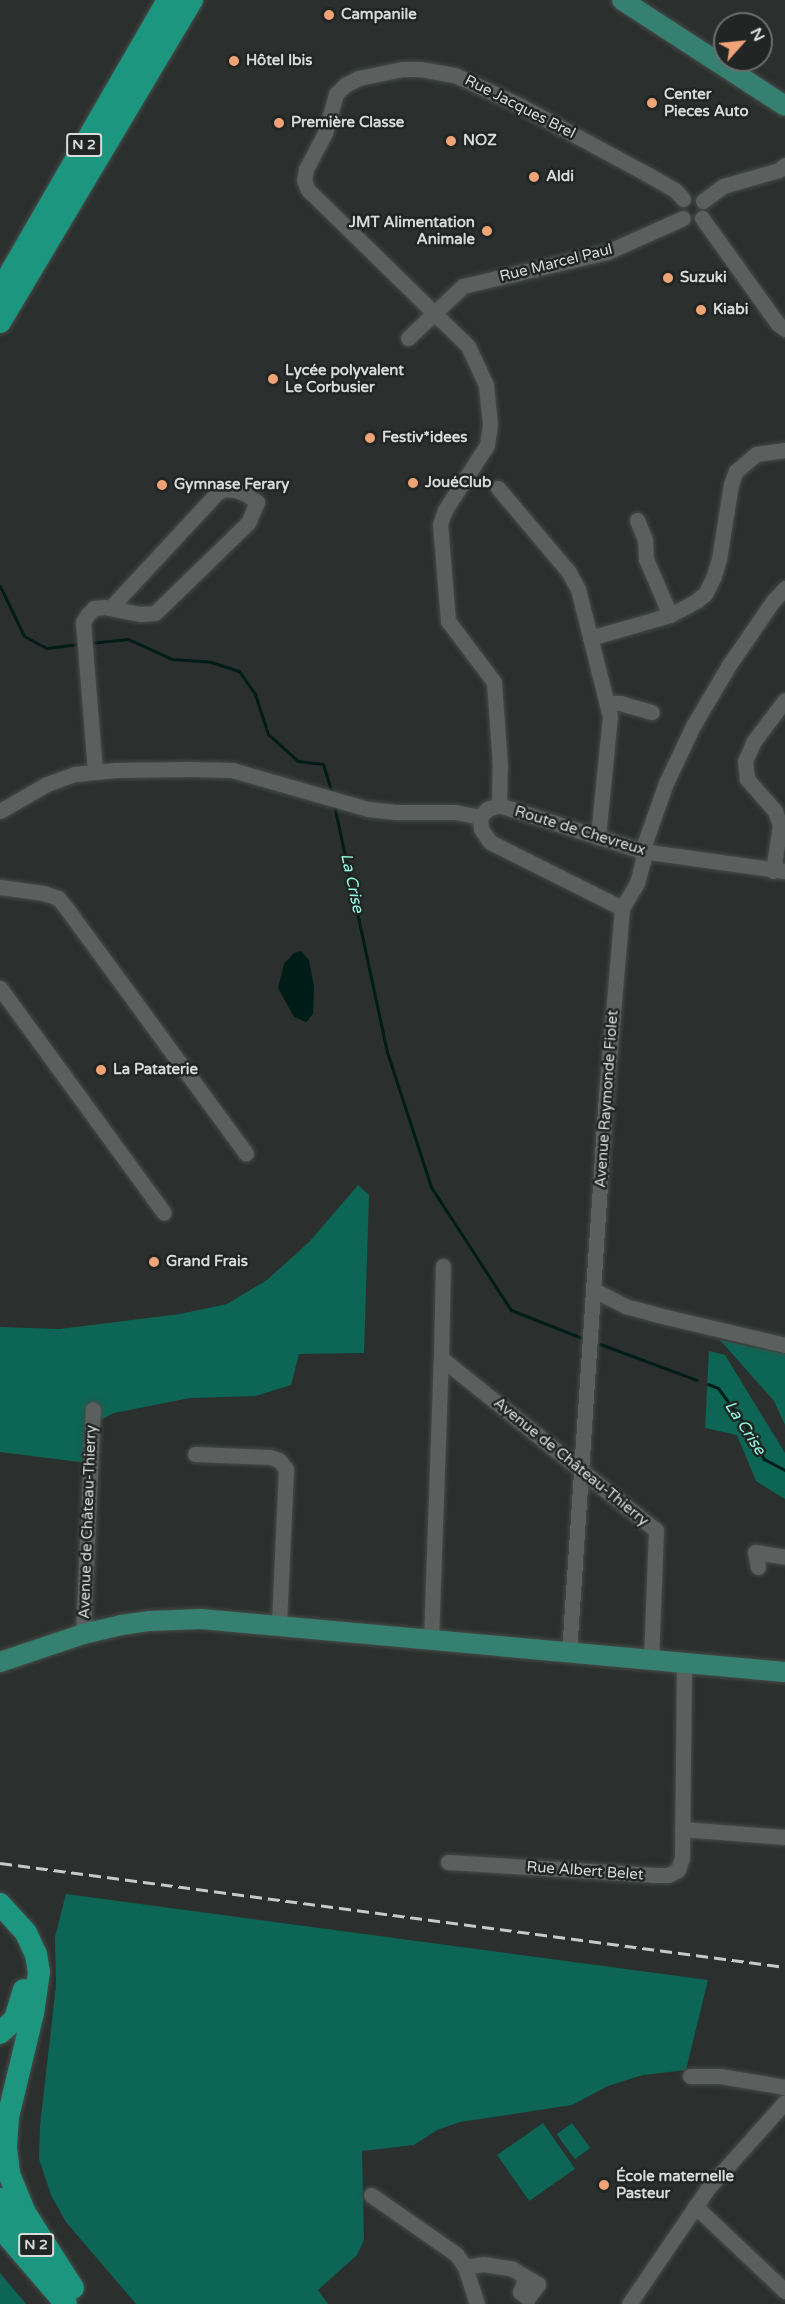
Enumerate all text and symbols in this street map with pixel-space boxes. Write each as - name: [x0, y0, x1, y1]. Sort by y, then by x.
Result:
- place label: Campanile: [341, 6, 417, 24]
- marker: Campanile: [322, 8, 336, 22]
- north arrow: [713, 12, 773, 72]
- text: N: [745, 24, 769, 45]
- place label: Hôtel Ibis: [246, 52, 312, 70]
- marker: Hôtel Ibis: [227, 54, 241, 68]
- street label: Rue Jacques Brel: [462, 71, 578, 143]
- place label: Center Pieces Auto: [664, 85, 749, 120]
- marker: Center Pieces Auto: [645, 96, 659, 110]
- place label: Première Classe: [291, 114, 404, 132]
- marker: Première Classe: [272, 116, 286, 130]
- place label: NOZ: [463, 132, 497, 150]
- road number: N 2: [66, 134, 102, 156]
- marker: NOZ: [444, 134, 458, 148]
- place label: Aldi: [546, 168, 574, 186]
- marker: Aldi: [527, 170, 541, 184]
- place label: JMT Alimentation Animale: [349, 213, 475, 248]
- marker: JMT Alimentation Animale: [480, 224, 494, 238]
- street label: Rue Marcel Paul: [498, 240, 614, 286]
- place label: Suzuki: [680, 269, 727, 287]
- marker: Suzuki: [661, 271, 675, 285]
- place label: Kiabi: [713, 301, 748, 319]
- marker: Kiabi: [694, 303, 708, 317]
- place label: Lycée polyvalent Le Corbusier: [285, 361, 404, 396]
- marker: Lycée polyvalent Le Corbusier: [266, 372, 280, 386]
- place label: Festiv*idees: [382, 429, 467, 447]
- marker: Festiv*idees: [363, 431, 377, 445]
- place label: JouéClub: [425, 474, 491, 492]
- place label: Gymnase Ferary: [174, 476, 289, 494]
- marker: JouéClub: [406, 476, 420, 490]
- marker: Gymnase Ferary: [155, 478, 169, 492]
- street label: Route de Chevreux: [512, 803, 648, 859]
- water label: La Crise: [336, 852, 368, 914]
- street label: Avenue Raymonde Fiolet: [592, 1009, 622, 1189]
- place label: La Pataterie: [113, 1061, 198, 1079]
- marker: La Pataterie: [94, 1063, 108, 1077]
- place label: Grand Frais: [166, 1253, 248, 1271]
- marker: Grand Frais: [147, 1255, 161, 1269]
- street label: Avenue de Château-Thierry: [490, 1394, 652, 1530]
- water label: La Crise: [721, 1398, 769, 1458]
- street label: Avenue de Château-Thierry: [76, 1425, 100, 1619]
- street label: Rue Albert Belet: [526, 1858, 644, 1884]
- place label: École maternelle Pasteur: [616, 2167, 734, 2202]
- marker: École maternelle Pasteur: [597, 2178, 611, 2192]
- road number: N 2: [18, 2234, 54, 2256]

